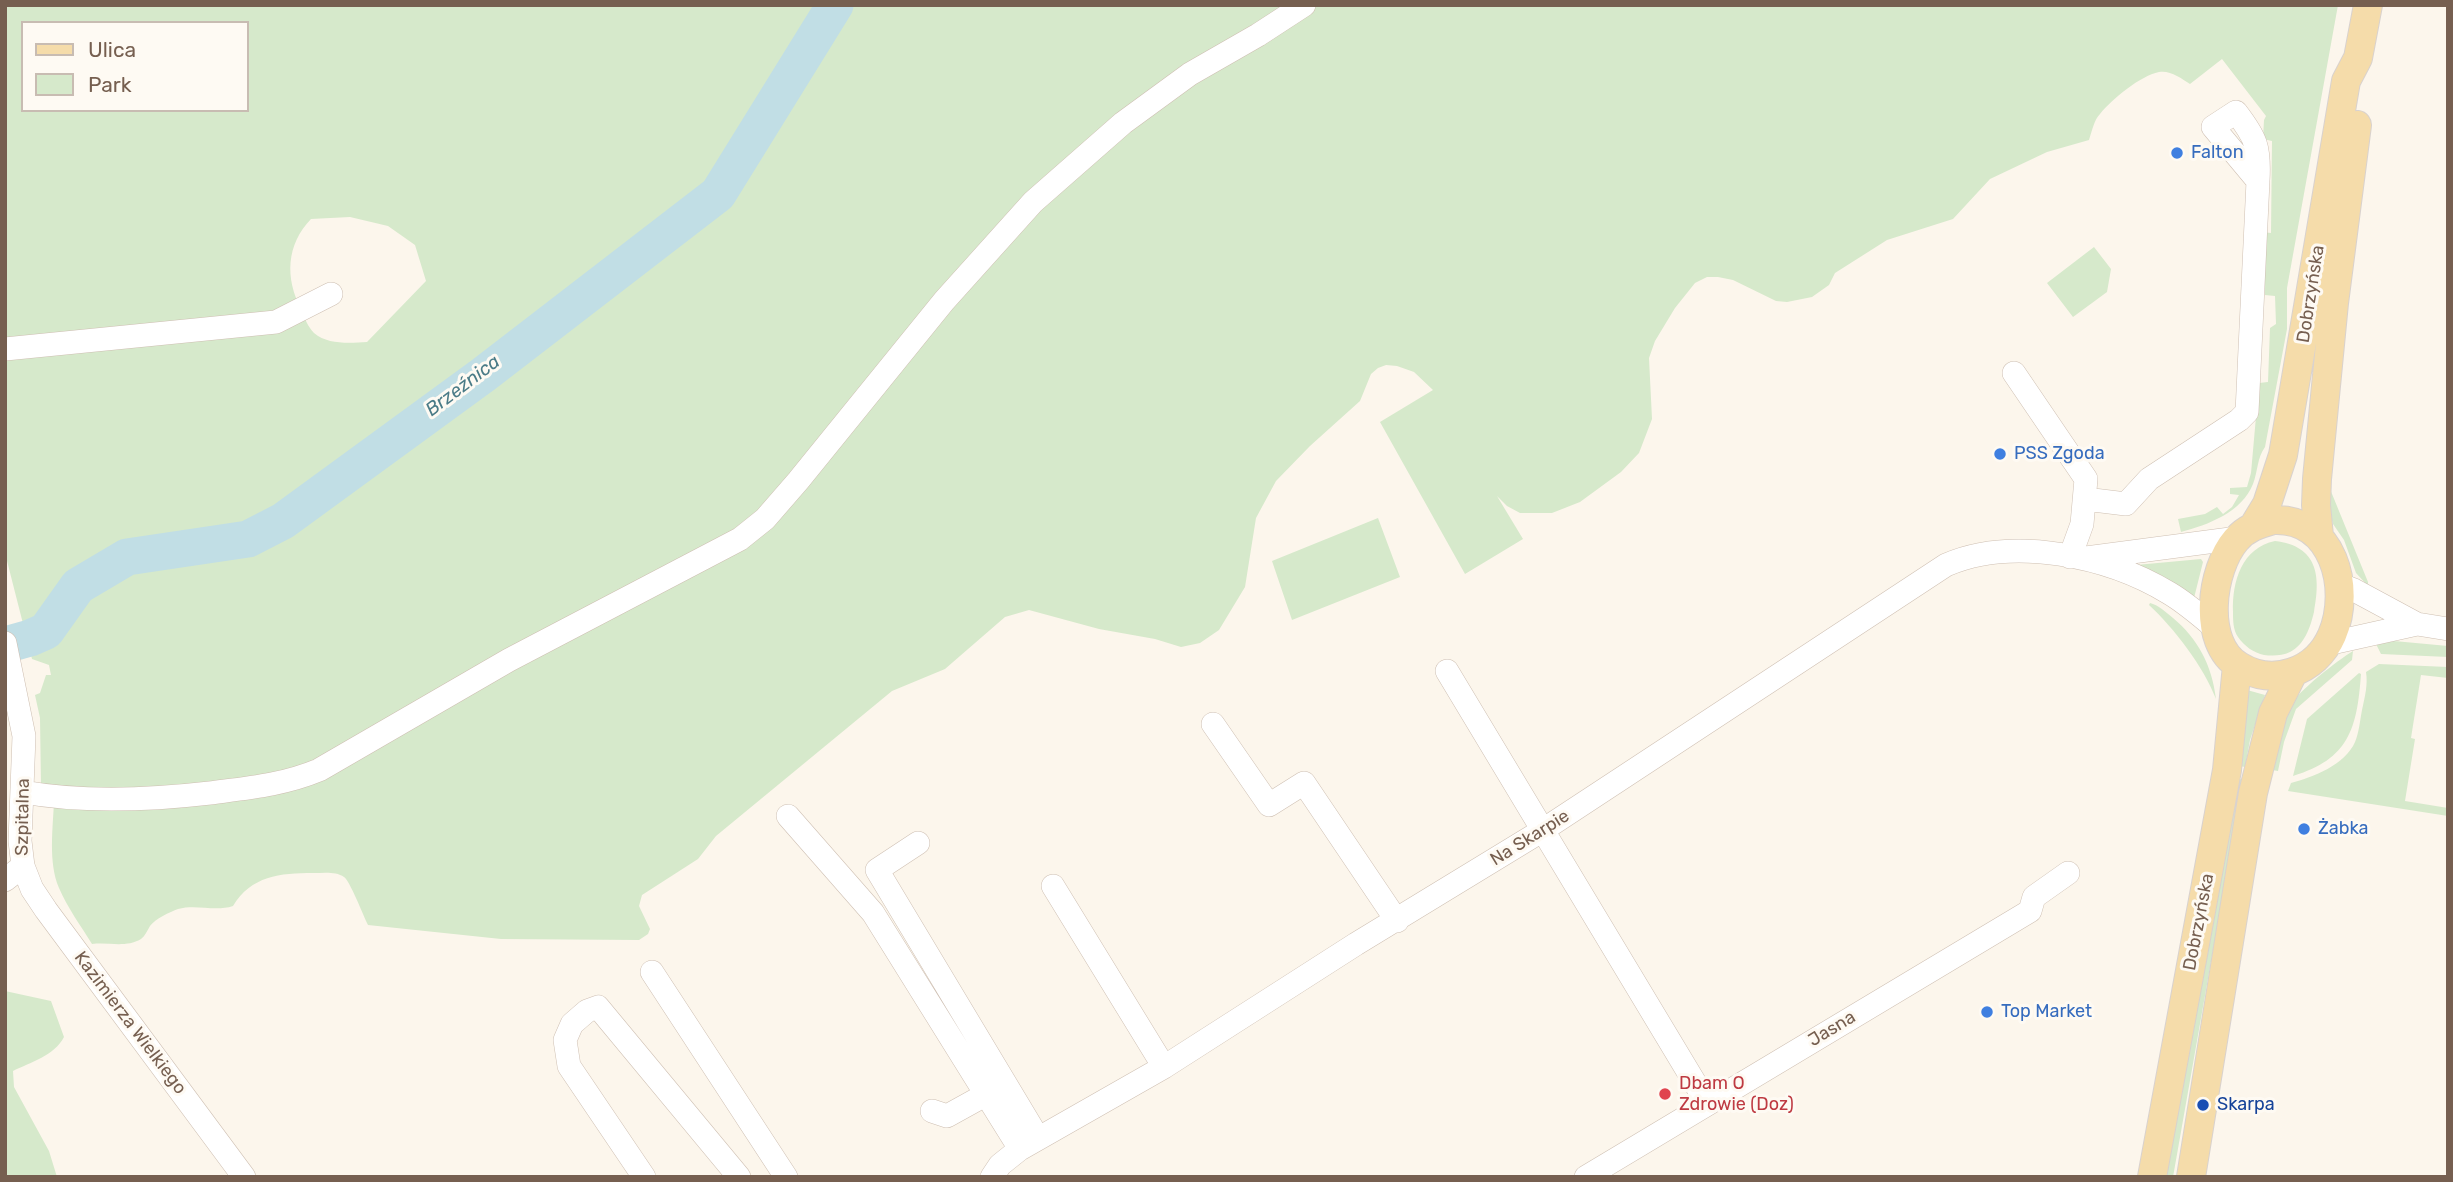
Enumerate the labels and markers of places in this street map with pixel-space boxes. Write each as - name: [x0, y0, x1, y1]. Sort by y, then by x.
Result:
- place label: Falton: [2191, 142, 2244, 164]
- marker: Falton: [2169, 145, 2185, 161]
- place label: PSS Zgoda: [2014, 443, 2105, 465]
- marker: PSS Zgoda: [1992, 446, 2008, 462]
- place label: Żabka: [2318, 818, 2368, 840]
- marker: Żabka: [2296, 821, 2312, 837]
- place label: Top Market: [2001, 1001, 2092, 1023]
- marker: Top Market: [1979, 1004, 1995, 1020]
- place label: Dbam O Zdrowie (Doz): [1679, 1073, 1794, 1116]
- marker: Dbam O Zdrowie (Doz): [1657, 1086, 1673, 1102]
- place label: Skarpa: [2217, 1094, 2275, 1116]
- marker: Skarpa: [2195, 1097, 2211, 1113]

